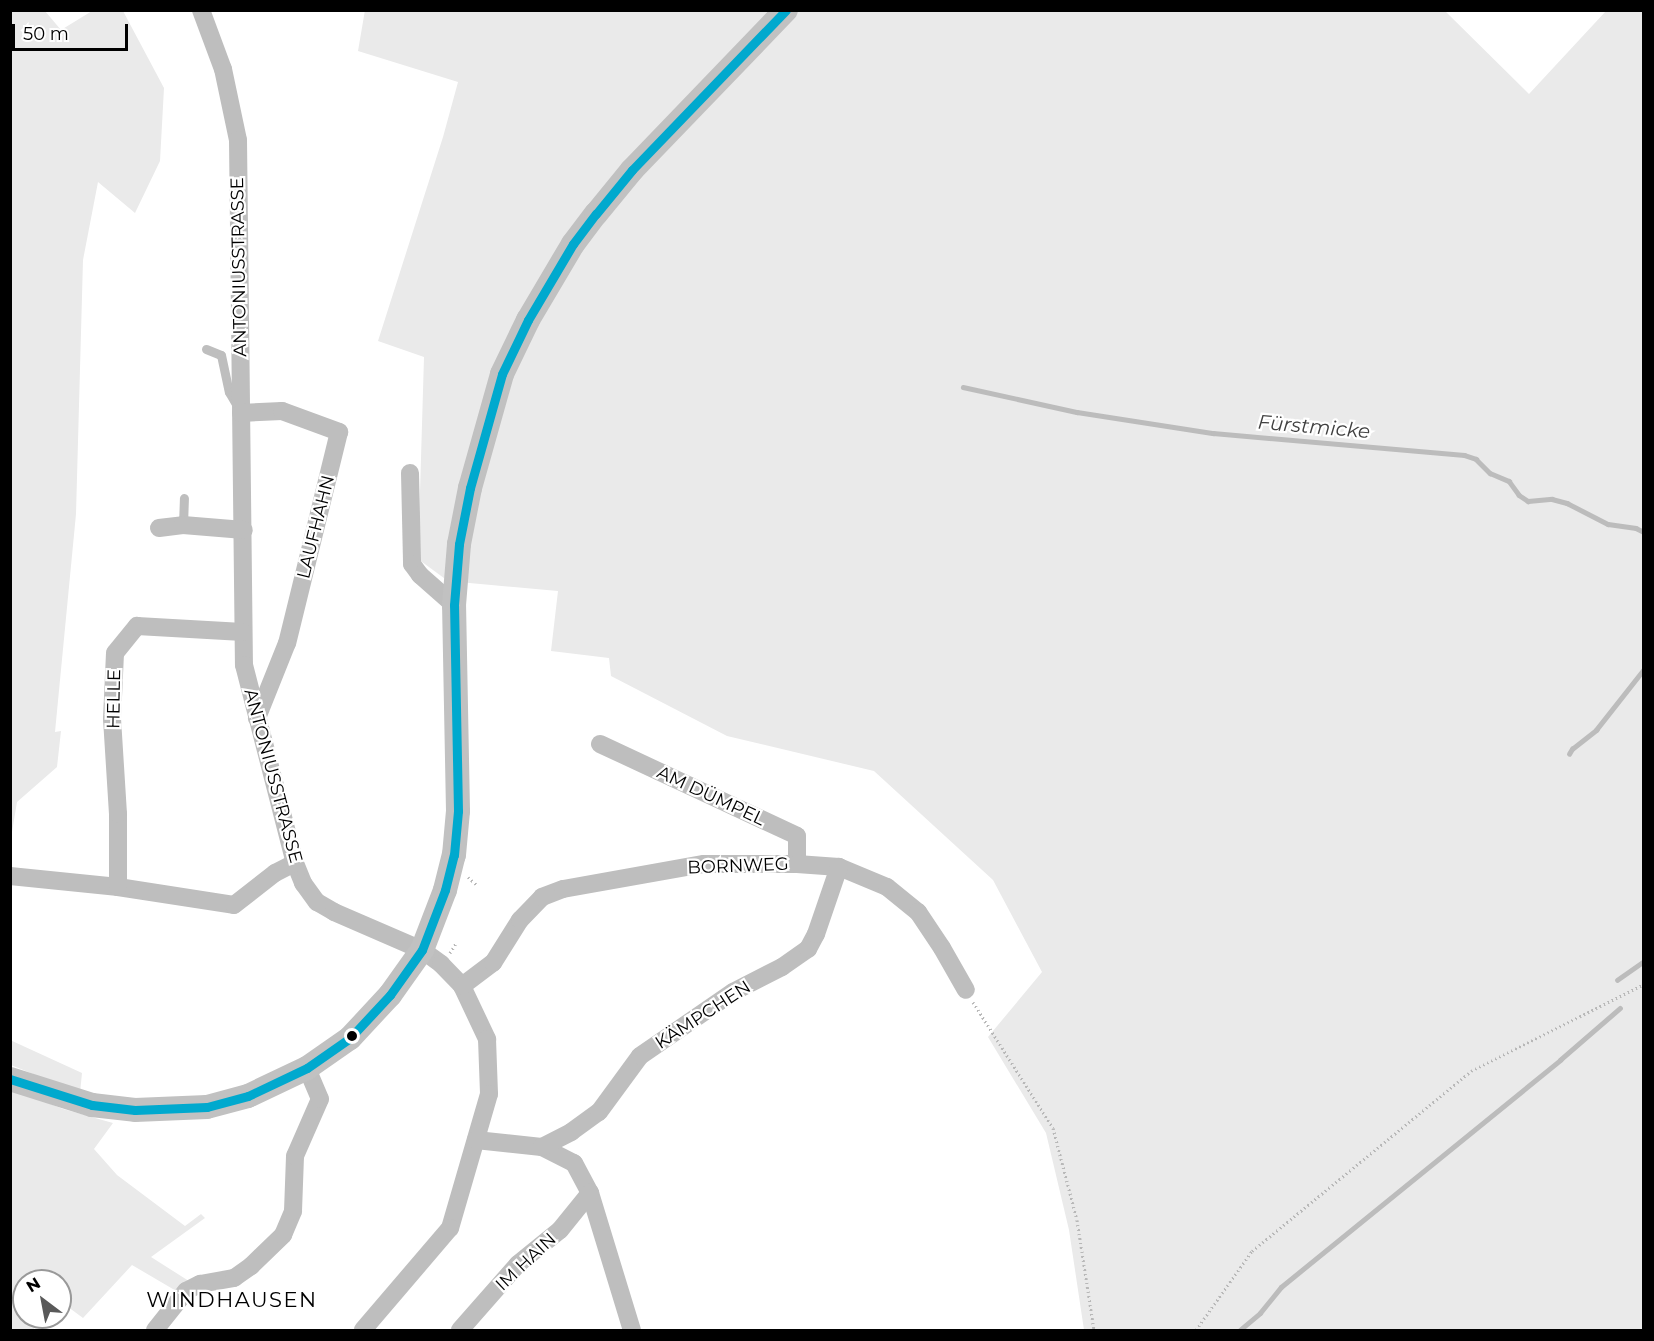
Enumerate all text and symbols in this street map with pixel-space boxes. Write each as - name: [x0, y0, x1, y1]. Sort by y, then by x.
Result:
- scale bar: [15, 12, 130, 50]
- text: 50 m: [23, 23, 69, 45]
- street label: ANTONIUSSTRASSE: [227, 177, 251, 357]
- water label: Fürstmicke: [1257, 410, 1371, 444]
- street label: LAUFHAHN: [293, 473, 339, 581]
- street label: HELLE: [103, 669, 125, 729]
- street label: ANTONIUSSTRASSE: [239, 687, 307, 865]
- street label: AM DÜMPEL: [654, 762, 768, 830]
- street label: BORNWEG: [687, 853, 789, 879]
- street label: KÄMPCHEN: [651, 976, 755, 1054]
- unlabelled marker: [346, 1030, 358, 1042]
- street label: IM HAIN: [491, 1229, 561, 1295]
- north arrow: [12, 1269, 72, 1329]
- text: N: [23, 1274, 44, 1296]
- district label: WINDHAUSEN: [146, 1287, 318, 1313]

